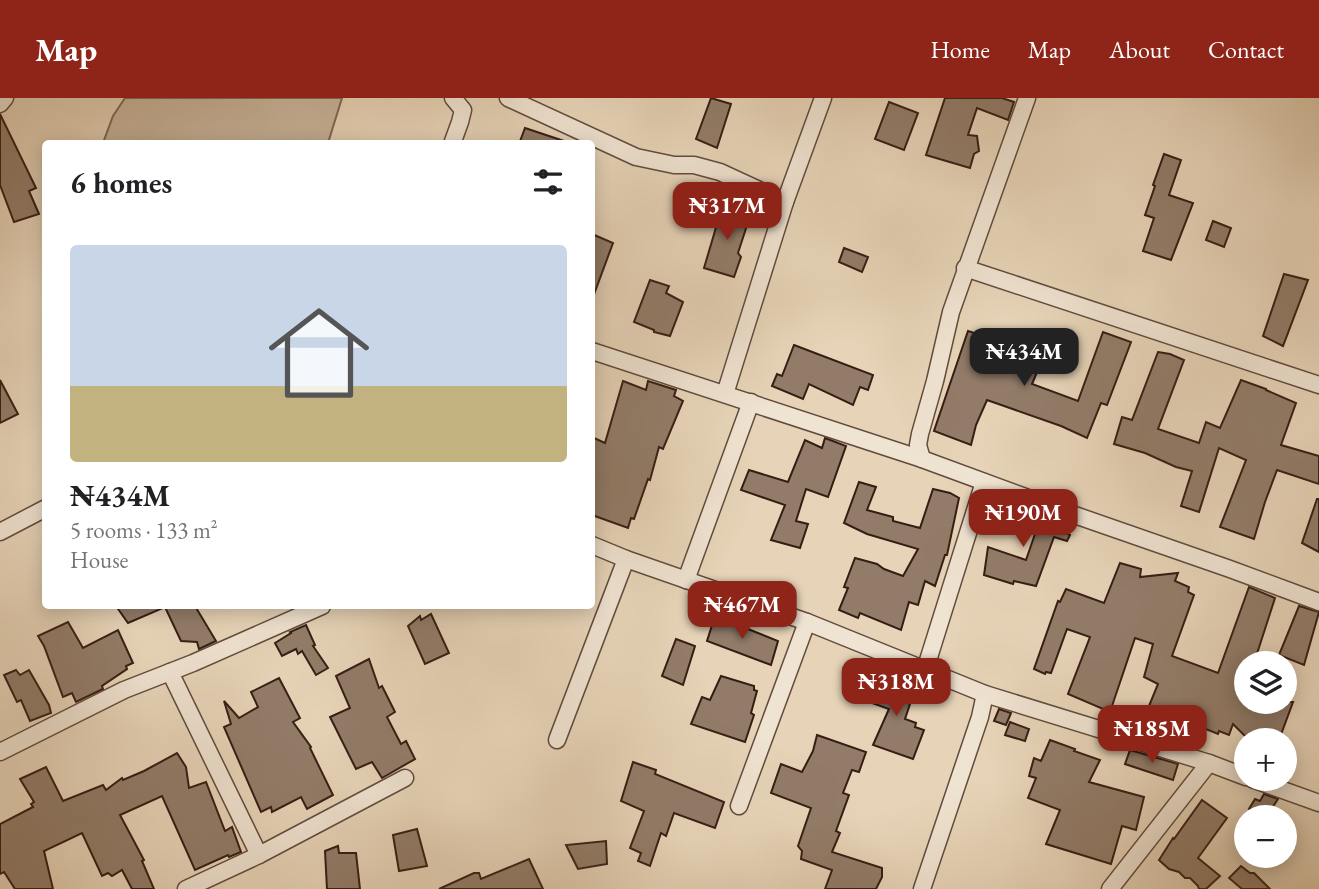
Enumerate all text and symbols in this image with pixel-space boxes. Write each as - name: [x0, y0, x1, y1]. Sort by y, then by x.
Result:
- text: Map: [35, 28, 97, 71]
- text: Home: [930, 34, 990, 65]
- text: Map: [1028, 34, 1071, 65]
- text: About: [1109, 34, 1170, 65]
- text: Contact: [1208, 34, 1284, 65]
- text: 6 homes: [70, 163, 172, 202]
- icon: filters: [529, 163, 567, 201]
- pin: ₦317M: [678, 183, 776, 242]
- text: ₦317M: [689, 190, 765, 220]
- icon: home: [256, 290, 382, 416]
- pin: ₦434M: [975, 328, 1073, 388]
- text: ₦434M: [986, 336, 1062, 366]
- text: ₦434M: [70, 476, 170, 515]
- pin: ₦190M: [974, 490, 1072, 549]
- text: ₦190M: [985, 497, 1061, 527]
- text: 5 rooms · 133 m²: [70, 515, 218, 545]
- text: House: [70, 545, 129, 575]
- pin: ₦467M: [693, 582, 791, 641]
- text: ₦467M: [704, 589, 780, 619]
- map controls: [1234, 651, 1297, 868]
- button: layers: [1234, 651, 1297, 714]
- pin: ₦318M: [847, 658, 945, 718]
- text: ₦318M: [858, 666, 934, 696]
- pin: ₦185M: [1103, 706, 1201, 765]
- text: ₦185M: [1114, 713, 1190, 743]
- button: +: [1234, 728, 1297, 791]
- button: −: [1234, 805, 1297, 868]

